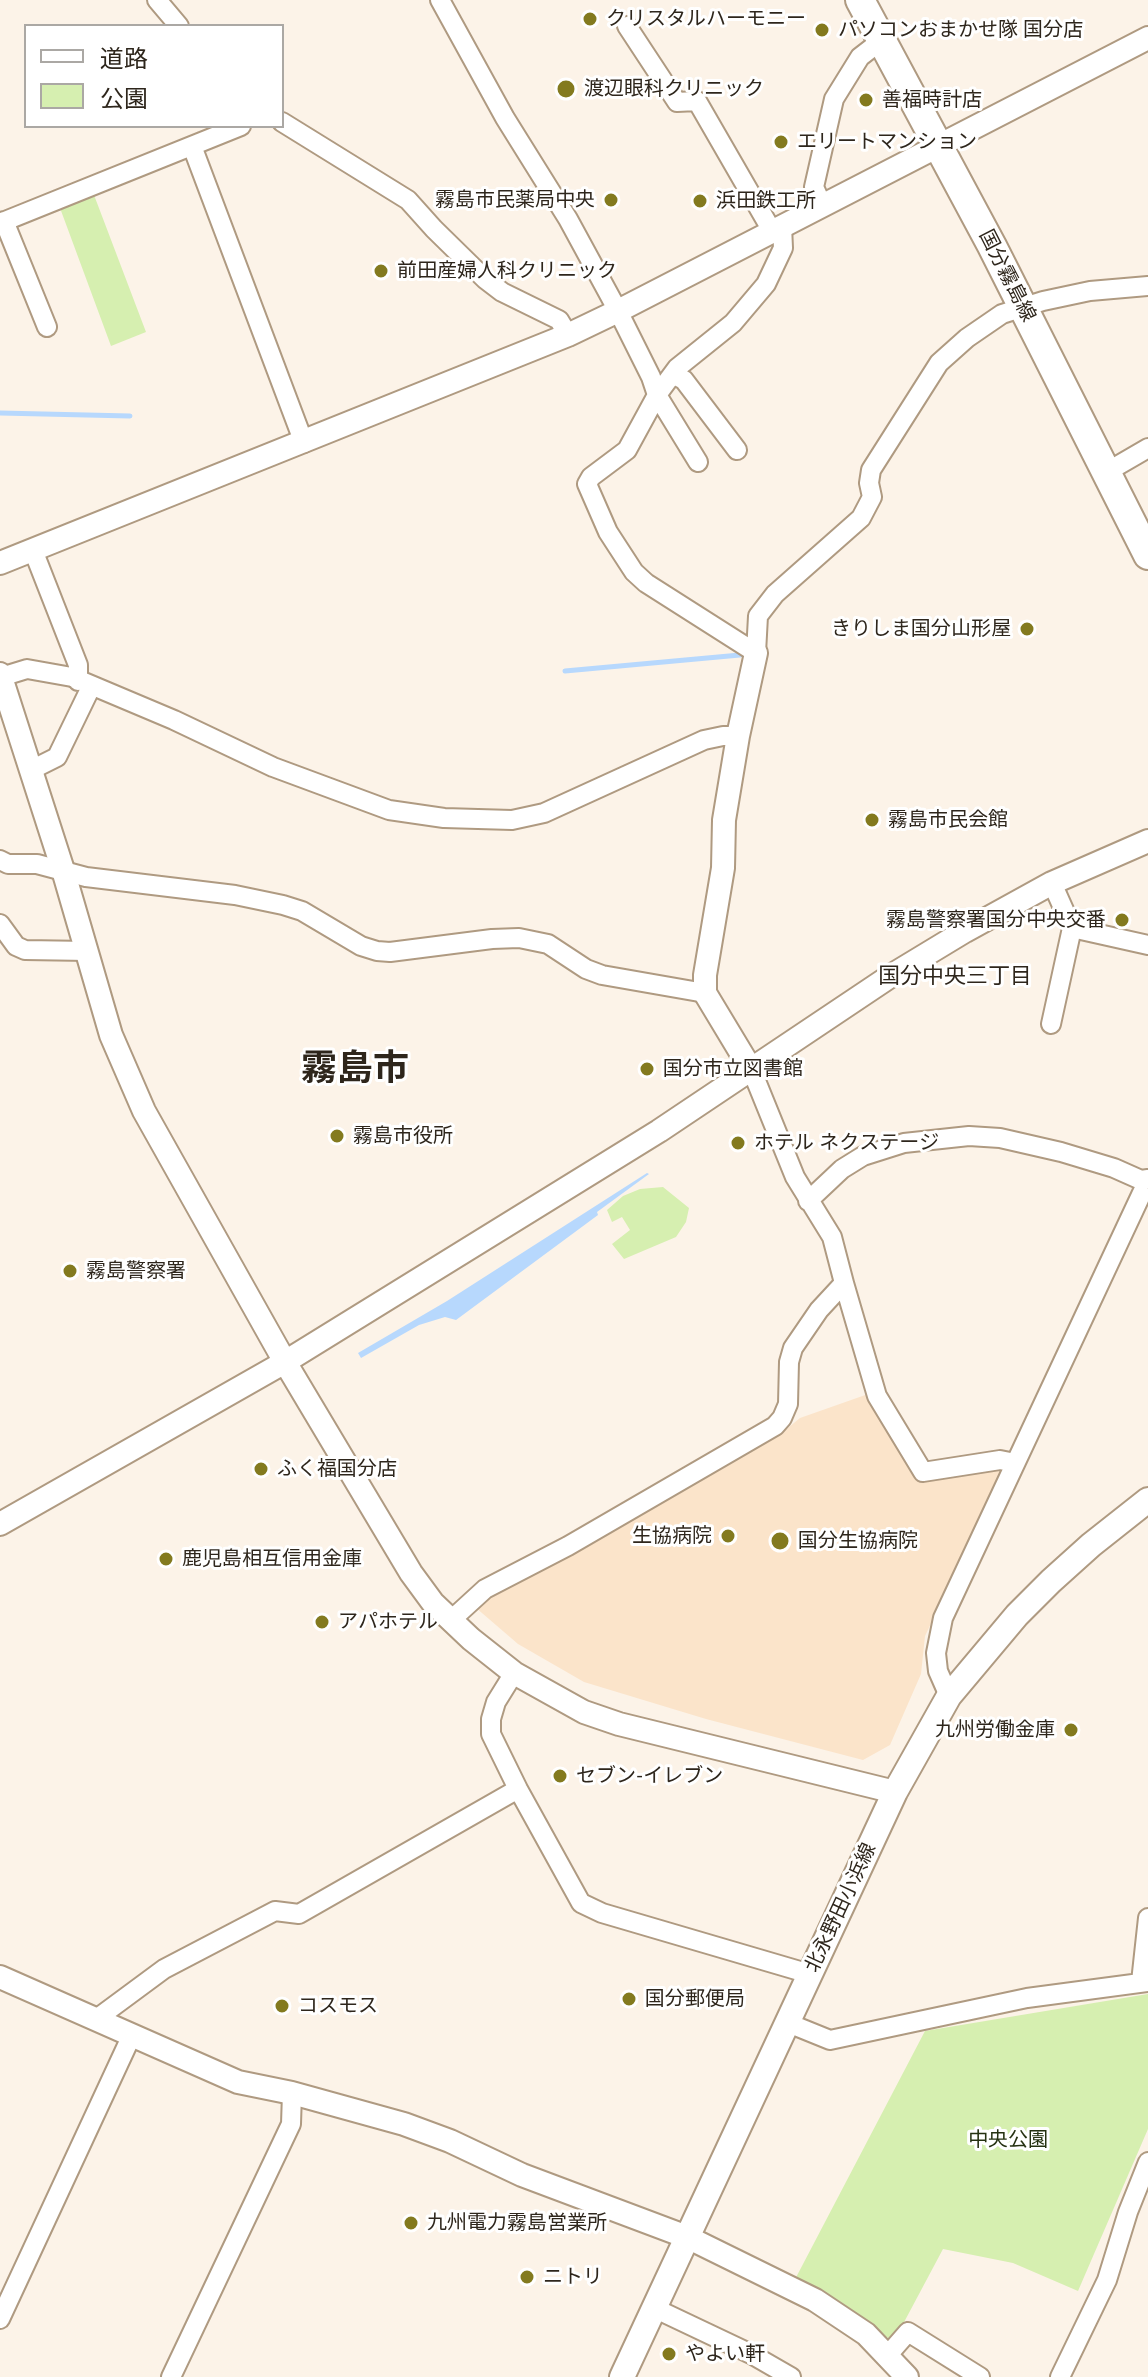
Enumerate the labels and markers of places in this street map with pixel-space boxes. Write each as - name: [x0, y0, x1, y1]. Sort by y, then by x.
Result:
- place label: クリスタルハーモニー: [606, 7, 806, 31]
- marker: クリスタルハーモニー: [581, 10, 599, 28]
- place label: パソコンおまかせ隊 国分店: [838, 18, 1083, 42]
- marker: パソコンおまかせ隊 国分店: [813, 21, 831, 39]
- place label: 渡辺眼科クリニック: [584, 77, 764, 101]
- marker: 渡辺眼科クリニック: [555, 78, 577, 100]
- place label: 善福時計店: [882, 88, 982, 112]
- marker: 善福時計店: [857, 91, 875, 109]
- place label: エリートマンション: [797, 130, 977, 154]
- marker: エリートマンション: [772, 133, 790, 151]
- place label: 霧島市民薬局中央: [435, 188, 595, 212]
- place label: 浜田鉄工所: [716, 189, 816, 213]
- marker: 霧島市民薬局中央: [602, 191, 620, 209]
- marker: 浜田鉄工所: [691, 192, 709, 210]
- place label: 前田産婦人科クリニック: [397, 259, 617, 283]
- marker: 前田産婦人科クリニック: [372, 262, 390, 280]
- place label: きりしま国分山形屋: [831, 617, 1011, 641]
- marker: きりしま国分山形屋: [1018, 620, 1036, 638]
- place label: 霧島市民会館: [888, 808, 1008, 832]
- marker: 霧島市民会館: [863, 811, 881, 829]
- place label: 霧島警察署国分中央交番: [886, 908, 1106, 932]
- marker: 霧島警察署国分中央交番: [1113, 911, 1131, 929]
- place label: 国分市立図書館: [663, 1057, 803, 1081]
- marker: 国分市立図書館: [638, 1060, 656, 1078]
- place label: 霧島市役所: [353, 1124, 453, 1148]
- marker: 霧島市役所: [328, 1127, 346, 1145]
- place label: ホテル ネクステージ: [754, 1131, 939, 1155]
- marker: ホテル ネクステージ: [729, 1134, 747, 1152]
- place label: 霧島警察署: [86, 1259, 186, 1283]
- marker: 霧島警察署: [61, 1262, 79, 1280]
- place label: ふく福国分店: [277, 1457, 397, 1481]
- marker: ふく福国分店: [252, 1460, 270, 1478]
- place label: 生協病院: [632, 1524, 712, 1548]
- marker: 生協病院: [719, 1527, 737, 1545]
- place label: 国分生協病院: [798, 1529, 918, 1553]
- marker: 国分生協病院: [769, 1530, 791, 1552]
- place label: 鹿児島相互信用金庫: [182, 1547, 362, 1571]
- marker: 鹿児島相互信用金庫: [157, 1550, 175, 1568]
- place label: アパホテル: [338, 1610, 438, 1634]
- marker: アパホテル: [313, 1613, 331, 1631]
- place label: 九州労働金庫: [935, 1718, 1055, 1742]
- marker: 九州労働金庫: [1062, 1721, 1080, 1739]
- place label: セブン-イレブン: [576, 1764, 723, 1788]
- marker: セブン-イレブン: [551, 1767, 569, 1785]
- place label: 国分郵便局: [645, 1987, 745, 2011]
- marker: 国分郵便局: [620, 1990, 638, 2008]
- place label: コスモス: [298, 1994, 378, 2018]
- marker: コスモス: [273, 1997, 291, 2015]
- place label: 九州電力霧島営業所: [427, 2211, 607, 2235]
- marker: 九州電力霧島営業所: [402, 2214, 420, 2232]
- place label: ニトリ: [543, 2265, 603, 2289]
- marker: ニトリ: [518, 2268, 536, 2286]
- place label: やよい軒: [685, 2342, 765, 2366]
- marker: やよい軒: [660, 2345, 678, 2363]

